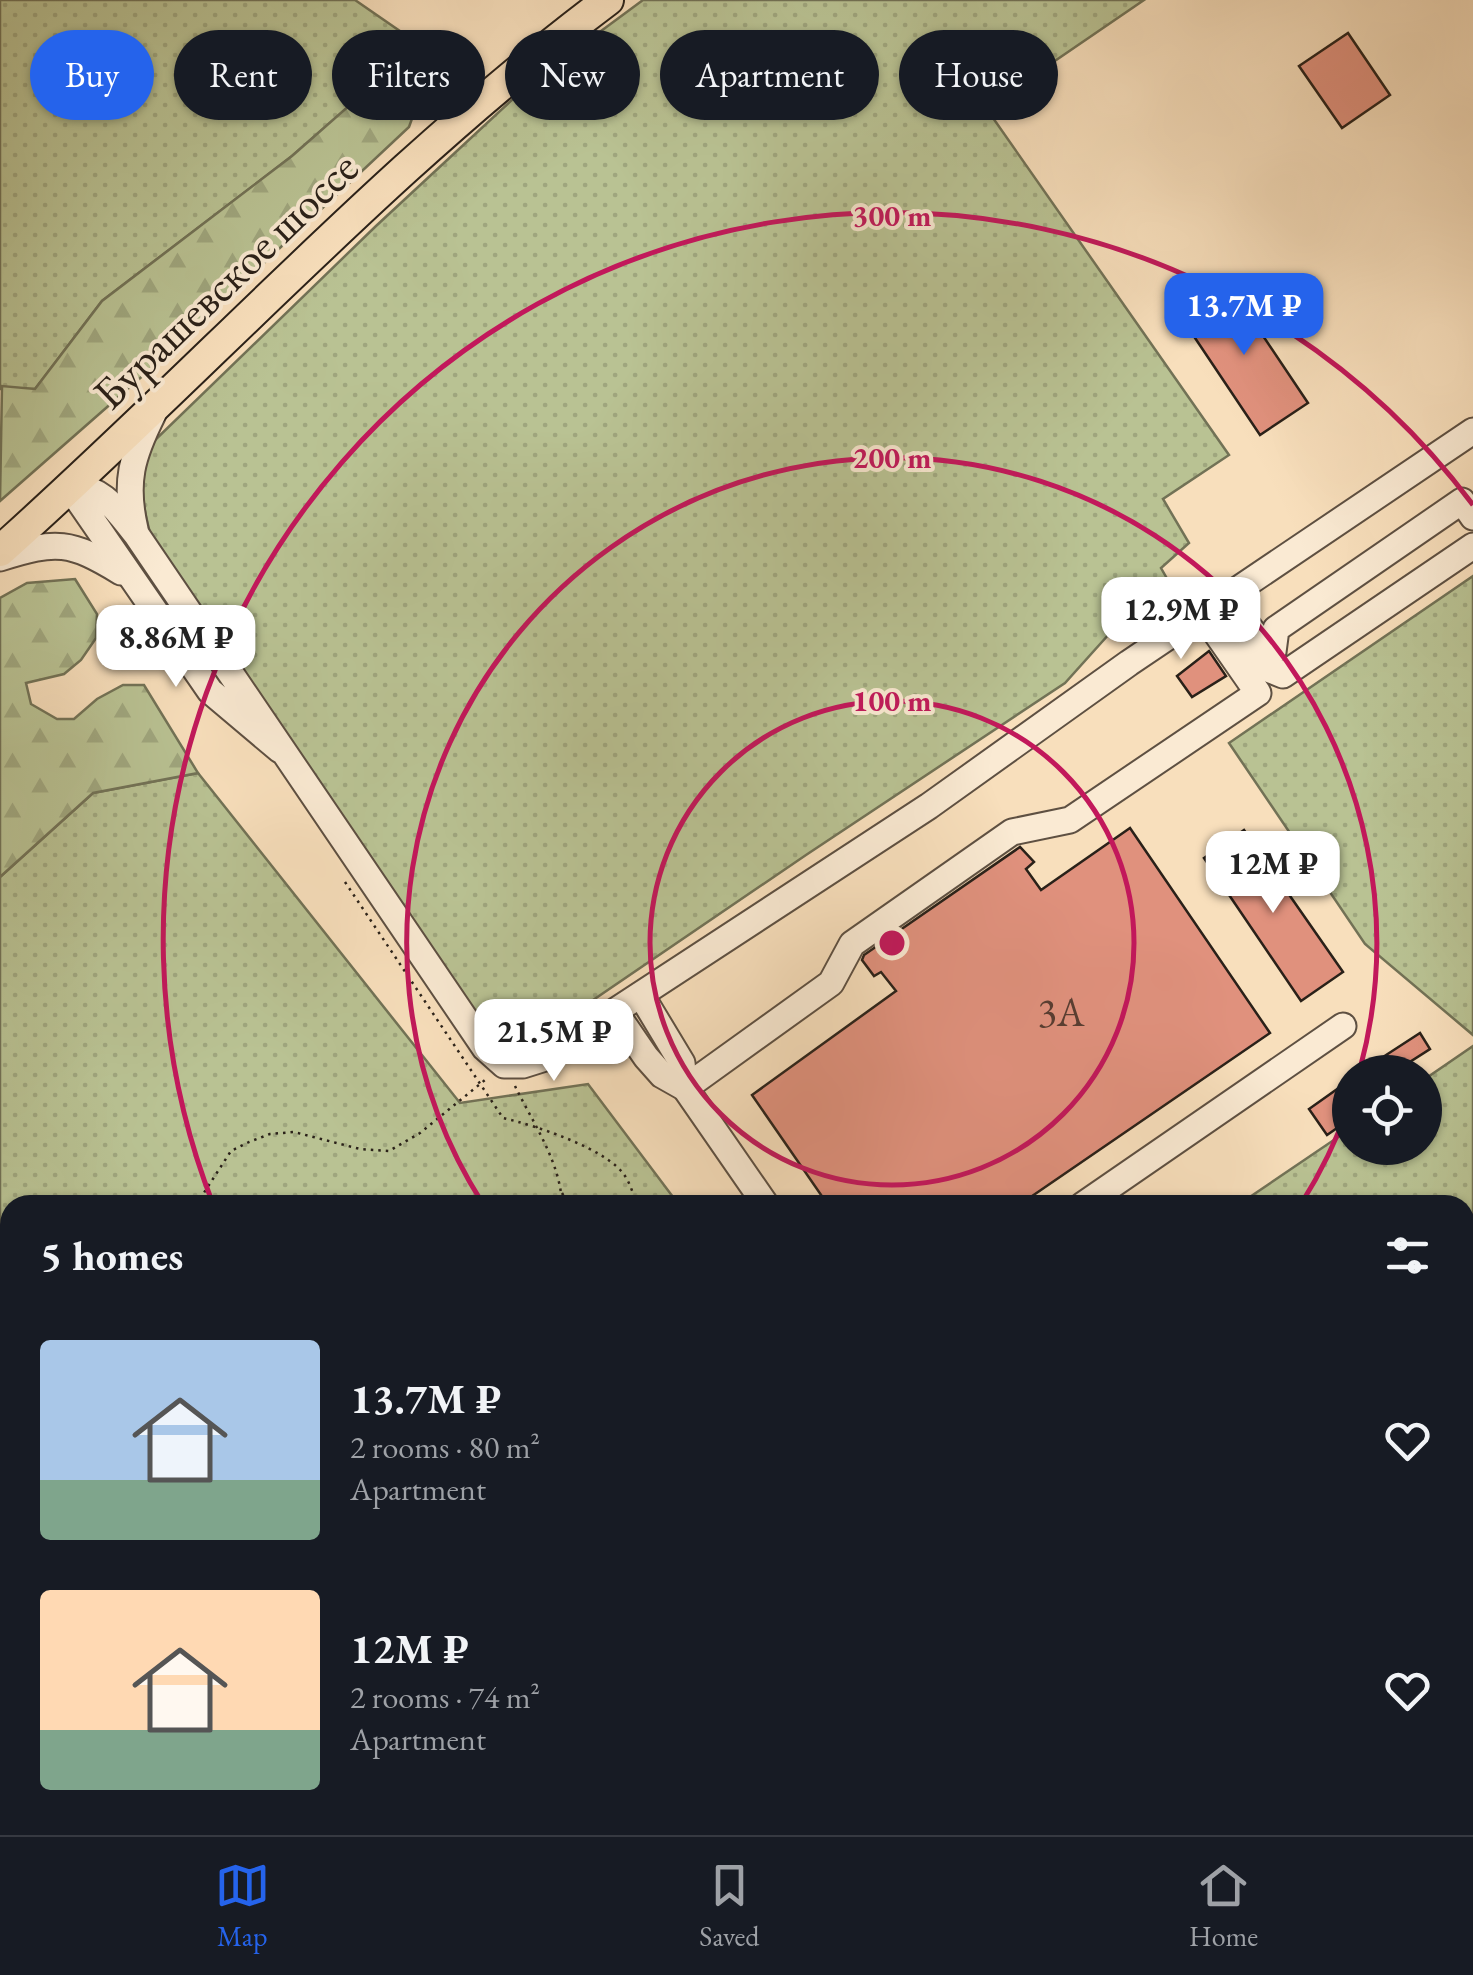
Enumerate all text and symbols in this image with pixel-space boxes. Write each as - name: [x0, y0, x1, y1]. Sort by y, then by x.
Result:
- chip: Buy: [30, 30, 154, 120]
- chip: Rent: [174, 30, 312, 120]
- chip: Filters: [332, 30, 485, 120]
- chip: New: [505, 30, 640, 120]
- chip: Apartment: [660, 30, 879, 120]
- chip: House: [899, 30, 1058, 120]
- street label: Бурашевское шоссе: [80, 139, 370, 421]
- text: 300 m: [853, 196, 931, 235]
- pin: 13.7M ₽: [1152, 273, 1336, 358]
- text: 13.7M ₽: [1186, 284, 1302, 326]
- text: 200 m: [853, 438, 931, 477]
- pin: 12.9M ₽: [1089, 577, 1273, 662]
- text: 12.9M ₽: [1123, 588, 1239, 630]
- pin: 8.86M ₽: [84, 605, 268, 690]
- text: 8.86M ₽: [118, 616, 234, 658]
- text: 100 m: [853, 681, 931, 720]
- pin: 12M ₽: [1203, 831, 1343, 916]
- text: 12M ₽: [1228, 842, 1318, 884]
- centre of rings: [874, 925, 910, 961]
- house number: 3А: [1038, 986, 1085, 1038]
- pin: 21.5M ₽: [462, 999, 646, 1084]
- text: 21.5M ₽: [496, 1010, 612, 1052]
- map controls: [1332, 1055, 1442, 1165]
- button: locate: [1332, 1055, 1442, 1165]
- text: 5 homes: [40, 1228, 183, 1283]
- icon: filters: [1380, 1228, 1435, 1283]
- text: 13.7M ₽: [350, 1371, 501, 1426]
- icon: home: [120, 1380, 240, 1500]
- icon: heart: [1380, 1413, 1435, 1468]
- text: 2 rooms · 80 m²: [350, 1426, 540, 1468]
- text: Apartment: [350, 1468, 486, 1510]
- text: 12M ₽: [350, 1621, 469, 1676]
- icon: home: [120, 1630, 240, 1750]
- icon: heart: [1380, 1663, 1435, 1718]
- text: 2 rooms · 74 m²: [350, 1676, 540, 1718]
- text: Apartment: [350, 1718, 486, 1760]
- tab: Map: [215, 1858, 270, 1954]
- tab: Saved: [699, 1858, 759, 1954]
- tab: Home: [1189, 1858, 1258, 1954]

